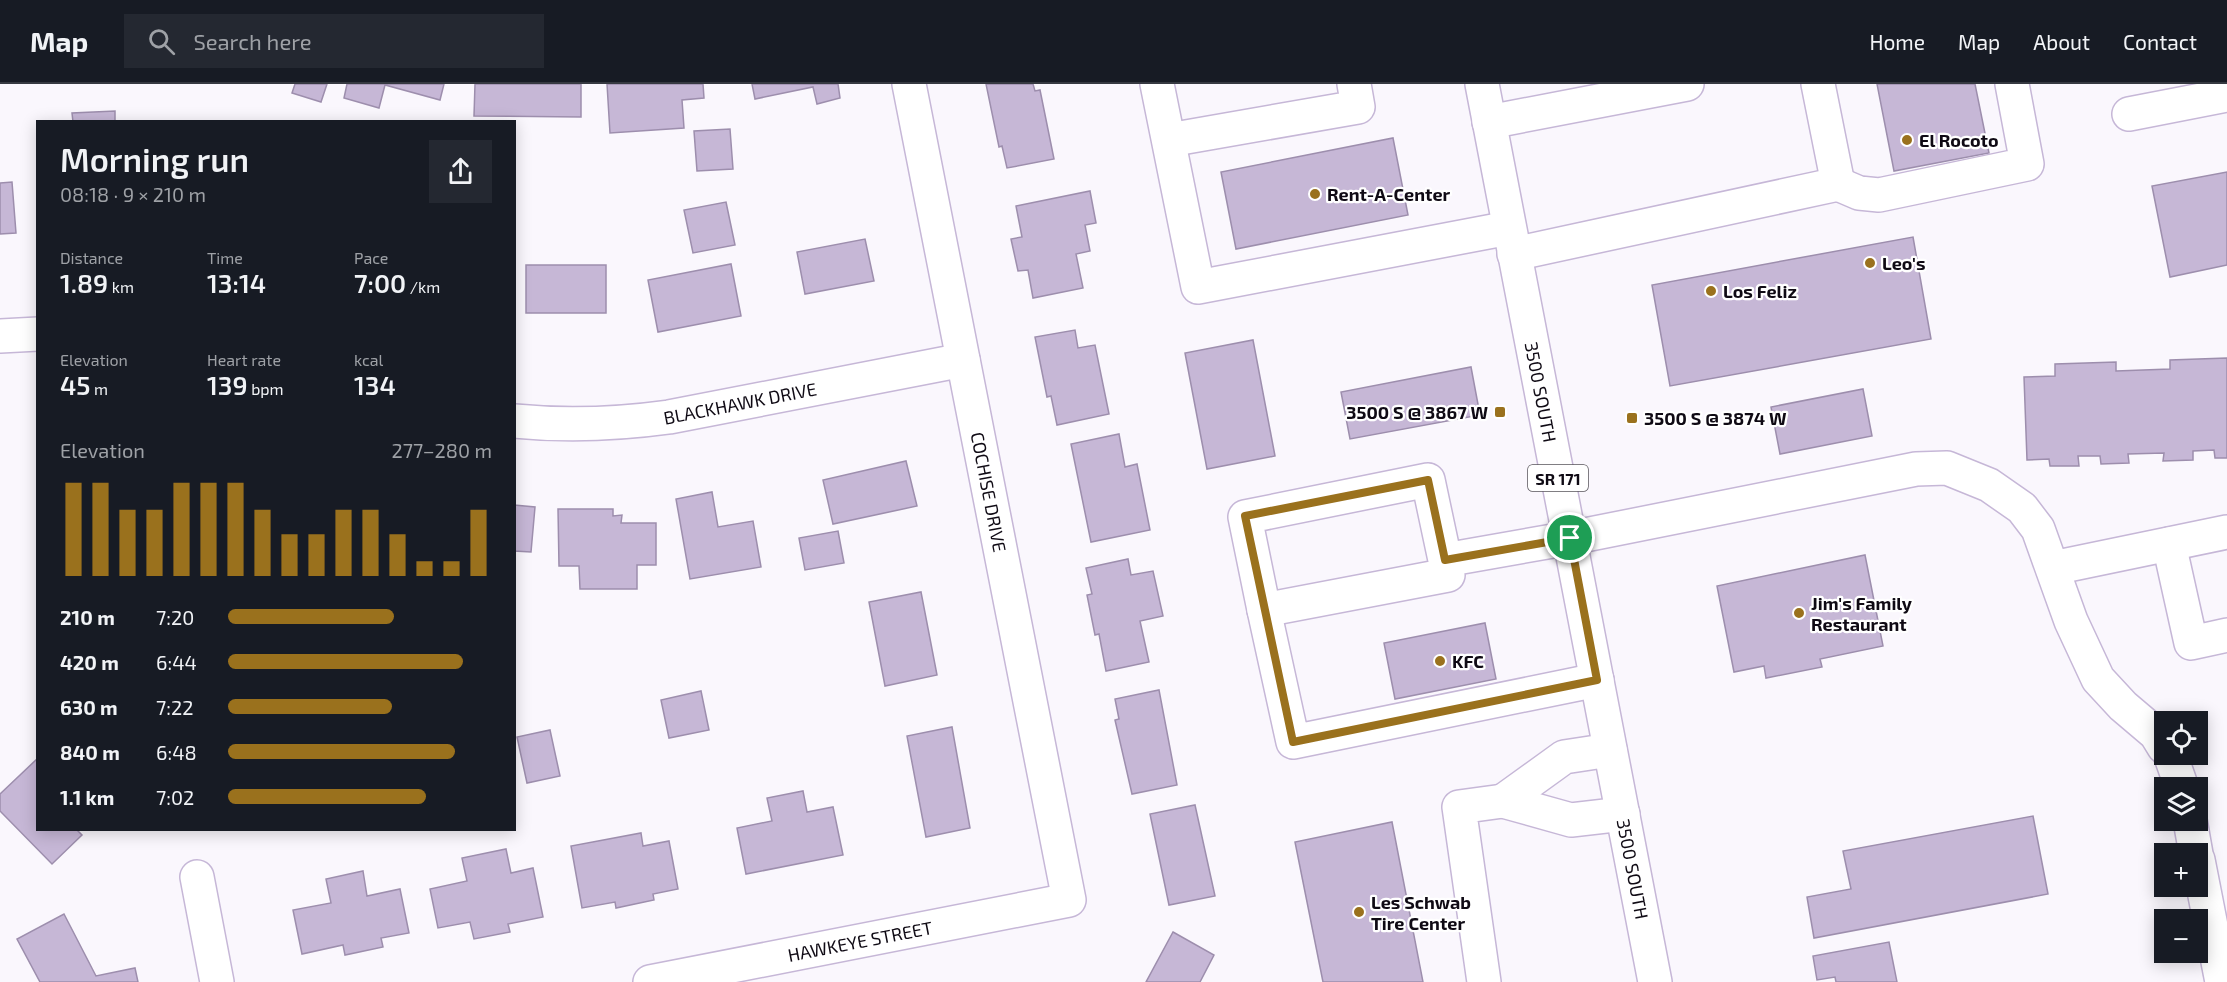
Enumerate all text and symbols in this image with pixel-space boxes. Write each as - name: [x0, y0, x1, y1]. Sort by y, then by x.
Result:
- search box: [124, 14, 544, 68]
- text: Map: [30, 24, 88, 58]
- icon: search: [145, 25, 178, 58]
- text: Search here: [193, 28, 312, 54]
- text: Home: [1869, 29, 1925, 54]
- text: Map: [1958, 29, 2000, 54]
- text: About: [2033, 29, 2090, 54]
- text: Contact: [2123, 29, 2197, 54]
- place label: El Rocoto: [1919, 129, 1999, 151]
- marker: El Rocoto: [1900, 133, 1914, 147]
- text: Morning run: [60, 139, 249, 179]
- button: share: [429, 140, 492, 203]
- text: 08:18 · 9 × 210 m: [60, 182, 206, 206]
- place label: Rent-A-Center: [1327, 183, 1451, 205]
- marker: Rent-A-Center: [1308, 187, 1322, 201]
- text: Distance: [60, 248, 123, 267]
- text: Time: [207, 248, 243, 267]
- text: Pace: [354, 248, 388, 267]
- place label: Leo's: [1882, 252, 1925, 274]
- marker: Leo's: [1863, 256, 1877, 270]
- text: 1.89: [60, 267, 108, 298]
- text: 13:14: [207, 267, 266, 298]
- text: 7:00: [354, 267, 406, 298]
- text: km: [108, 277, 134, 296]
- text: /km: [406, 277, 440, 296]
- place label: Los Feliz: [1723, 280, 1797, 302]
- marker: Los Feliz: [1704, 284, 1718, 298]
- street label: 3500 SOUTH: [1520, 340, 1562, 444]
- text: Elevation: [60, 350, 128, 369]
- text: Heart rate: [207, 350, 281, 369]
- text: kcal: [354, 350, 383, 369]
- text: 45: [60, 369, 91, 400]
- text: 139: [207, 369, 248, 400]
- text: 134: [354, 369, 396, 400]
- street label: BLACKHAWK DRIVE: [662, 377, 818, 429]
- text: m: [91, 379, 108, 398]
- text: bpm: [248, 379, 284, 398]
- place label: 3500 S @ 3867 W: [1346, 401, 1488, 423]
- marker: 3500 S @ 3867 W: [1493, 405, 1507, 419]
- place label: 3500 S @ 3874 W: [1644, 407, 1787, 429]
- marker: 3500 S @ 3874 W: [1625, 411, 1639, 425]
- street label: COCHISE DRIVE: [967, 430, 1011, 554]
- text: Elevation: [60, 438, 145, 462]
- text: 277–280 m: [391, 438, 492, 462]
- road number: SR 171: [1528, 465, 1588, 491]
- pin: [1544, 512, 1595, 563]
- icon: arrive: [1553, 521, 1586, 554]
- place label: Jim's Family Restaurant: [1811, 592, 1913, 635]
- text: 210 m: [60, 605, 115, 629]
- text: 7:20: [156, 605, 194, 629]
- marker: Jim's Family Restaurant: [1792, 606, 1806, 620]
- text: 420 m: [60, 650, 119, 674]
- text: 6:44: [156, 650, 197, 674]
- place label: KFC: [1452, 650, 1484, 672]
- marker: KFC: [1433, 654, 1447, 668]
- text: 630 m: [60, 695, 118, 719]
- text: 7:22: [156, 695, 193, 719]
- map controls: [2154, 711, 2208, 963]
- button: locate: [2154, 711, 2208, 765]
- text: 840 m: [60, 740, 120, 764]
- text: 6:48: [156, 740, 197, 764]
- button: layers: [2154, 777, 2208, 831]
- text: 1.1 km: [60, 785, 114, 809]
- text: 7:02: [156, 785, 194, 809]
- street label: 3500 SOUTH: [1612, 817, 1654, 921]
- button: +: [2154, 843, 2208, 897]
- place label: Les Schwab Tire Center: [1371, 891, 1471, 934]
- marker: Les Schwab Tire Center: [1352, 905, 1366, 919]
- button: −: [2154, 909, 2208, 963]
- street label: HAWKEYE STREET: [786, 916, 935, 966]

